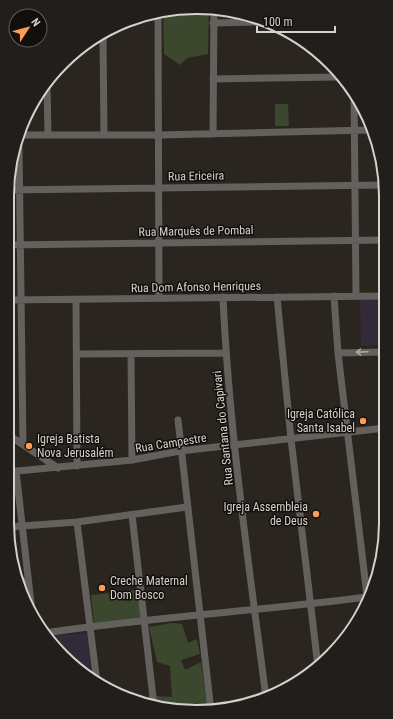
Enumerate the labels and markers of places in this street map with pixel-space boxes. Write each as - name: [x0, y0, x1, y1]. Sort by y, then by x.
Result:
- place label: Igreja Católica Santa Isabel: [287, 407, 355, 435]
- marker: Igreja Católica Santa Isabel: [358, 416, 368, 426]
- place label: Igreja Batista Nova Jerusalém: [37, 432, 113, 460]
- marker: Igreja Batista Nova Jerusalém: [24, 441, 34, 451]
- place label: Igreja Assembleia de Deus: [223, 500, 308, 528]
- marker: Igreja Assembleia de Deus: [311, 509, 321, 519]
- place label: Creche Maternal Dom Bosco: [110, 574, 188, 602]
- marker: Creche Maternal Dom Bosco: [97, 583, 107, 593]

